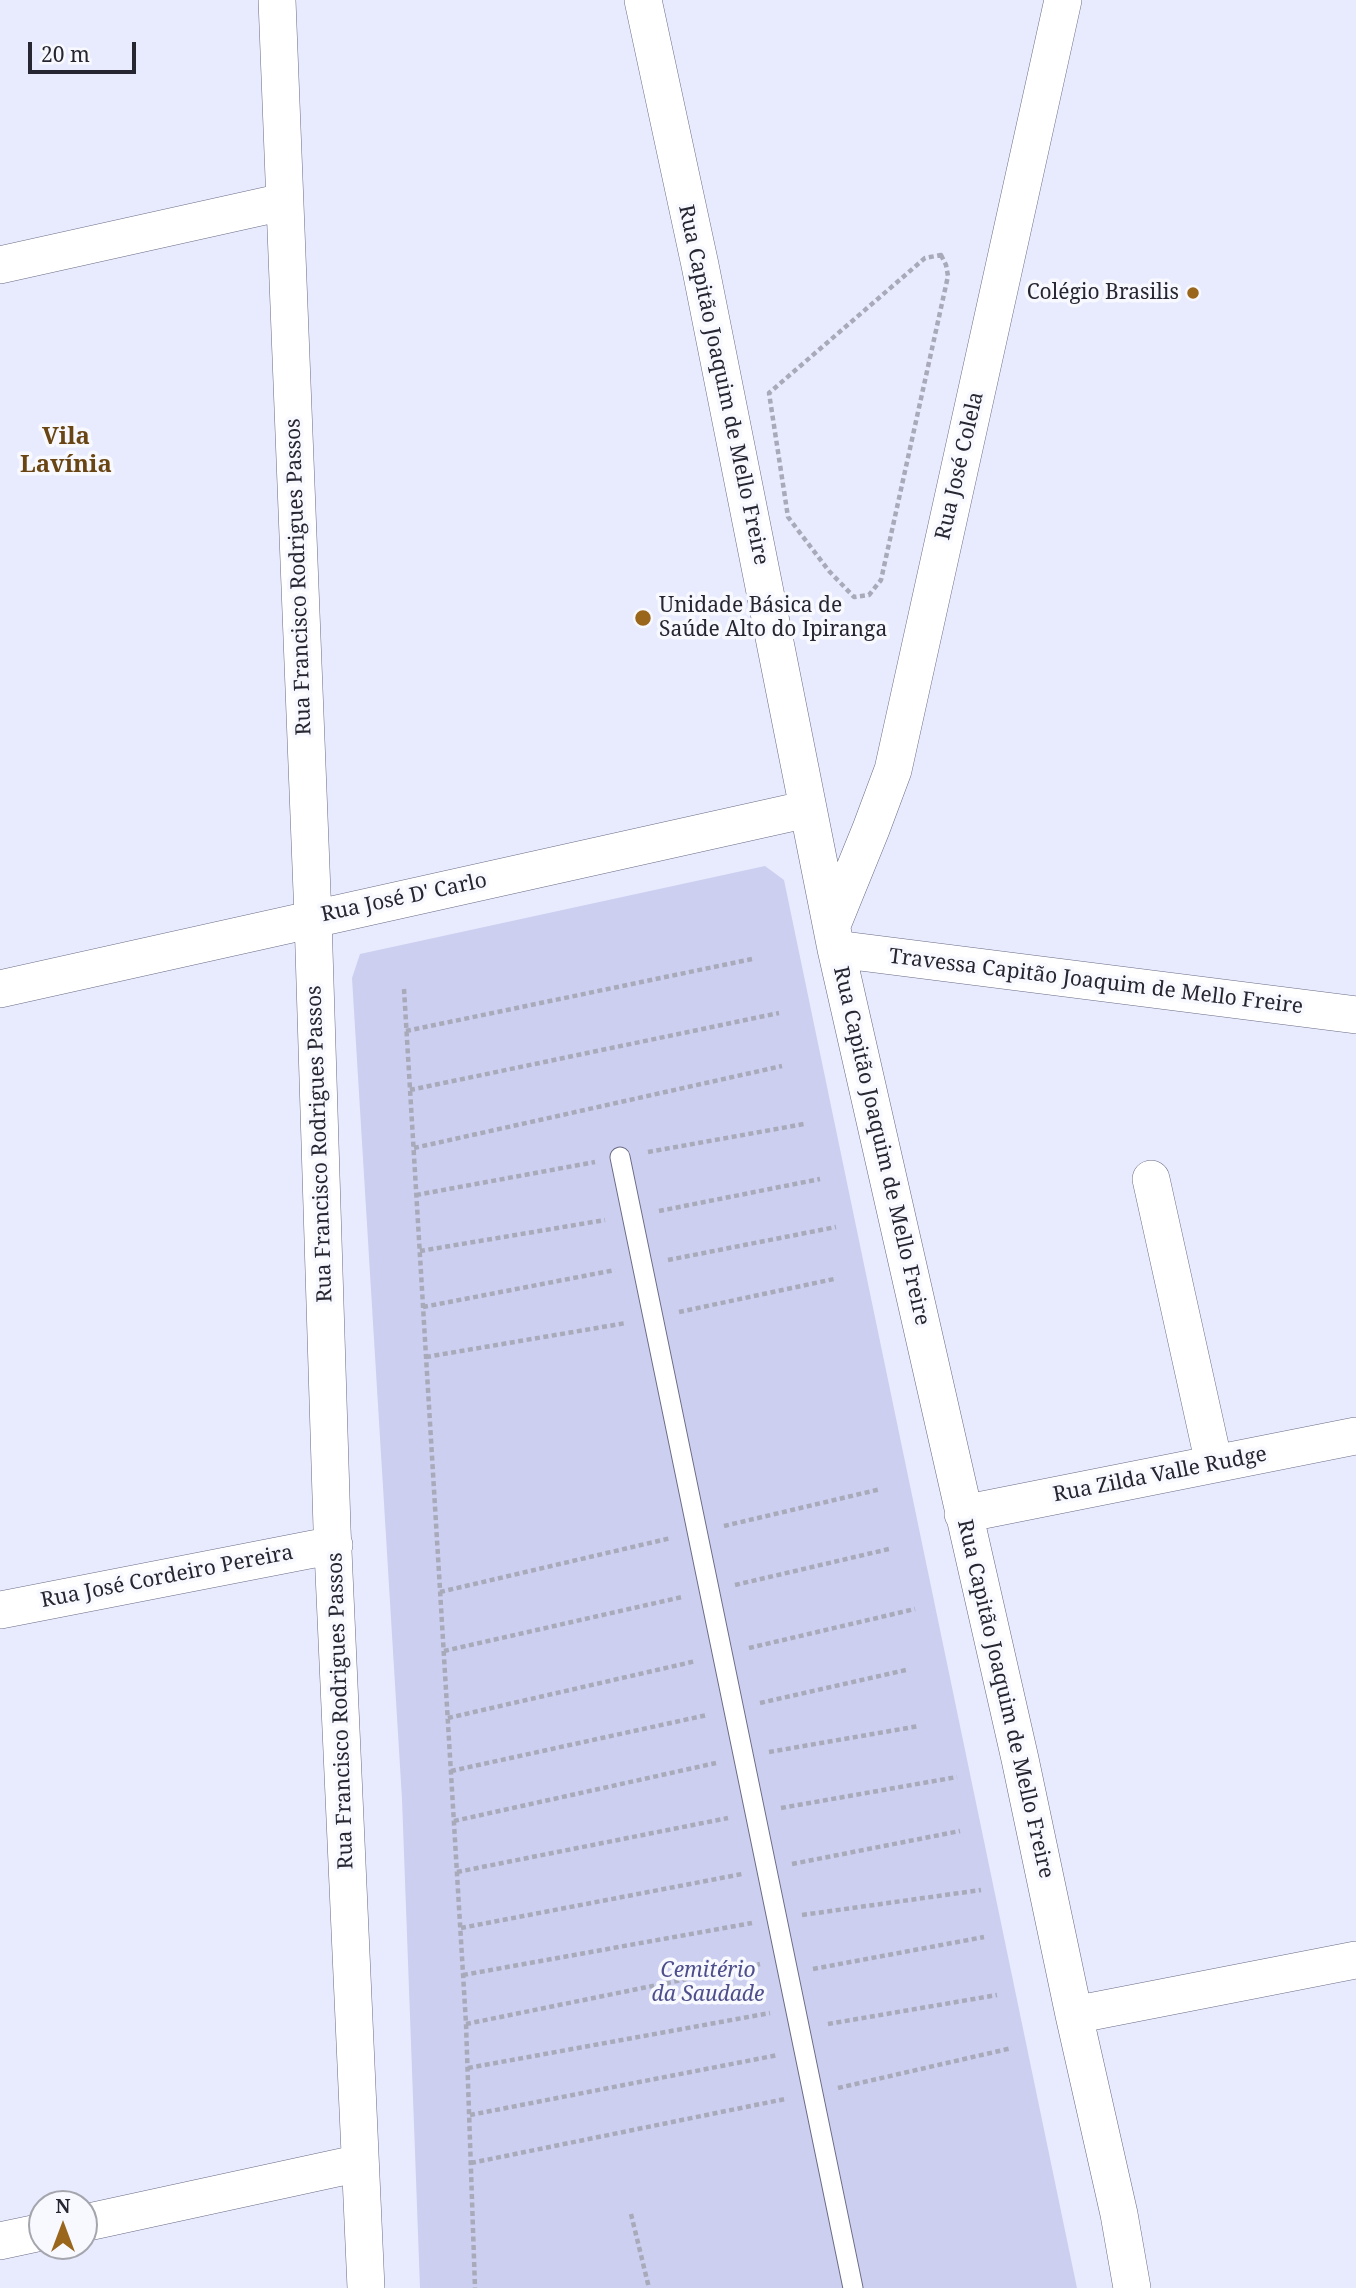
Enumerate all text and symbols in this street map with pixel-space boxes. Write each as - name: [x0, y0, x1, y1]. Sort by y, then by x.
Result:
- scale bar: [32, 28, 140, 72]
- text: 20 m: [41, 40, 90, 68]
- street label: Rua Capitão Joaquim de Mello Freire: [672, 203, 774, 567]
- place label: Colégio Brasilis: [1027, 280, 1179, 306]
- marker: Colégio Brasilis: [1185, 285, 1201, 301]
- street label: Rua José Colela: [931, 389, 989, 543]
- street label: Rua Francisco Rodrigues Passos: [281, 418, 317, 736]
- district label: Vila Lavínia: [20, 423, 112, 479]
- place label: Unidade Básica de Saúde Alto do Ipiranga: [659, 593, 887, 643]
- marker: Unidade Básica de Saúde Alto do Ipiranga: [633, 608, 653, 628]
- street label: Rua José D' Carlo: [319, 868, 489, 928]
- street label: Travessa Capitão Joaquim de Mello Freire: [887, 944, 1305, 1020]
- street label: Rua Capitão Joaquim de Mello Freire: [827, 964, 935, 1328]
- street label: Rua Francisco Rodrigues Passos: [302, 985, 338, 1303]
- street label: Rua Zilda Valle Rudge: [1051, 1442, 1269, 1508]
- street label: Rua Capitão Joaquim de Mello Freire: [951, 1517, 1059, 1881]
- street label: Rua José Cordeiro Pereira: [39, 1540, 295, 1614]
- street label: Rua Francisco Rodrigues Passos: [323, 1552, 359, 1870]
- park label: Cemitério da Saudade: [652, 1958, 764, 2008]
- north arrow: [28, 2190, 98, 2260]
- text: N: [56, 2193, 70, 2219]

